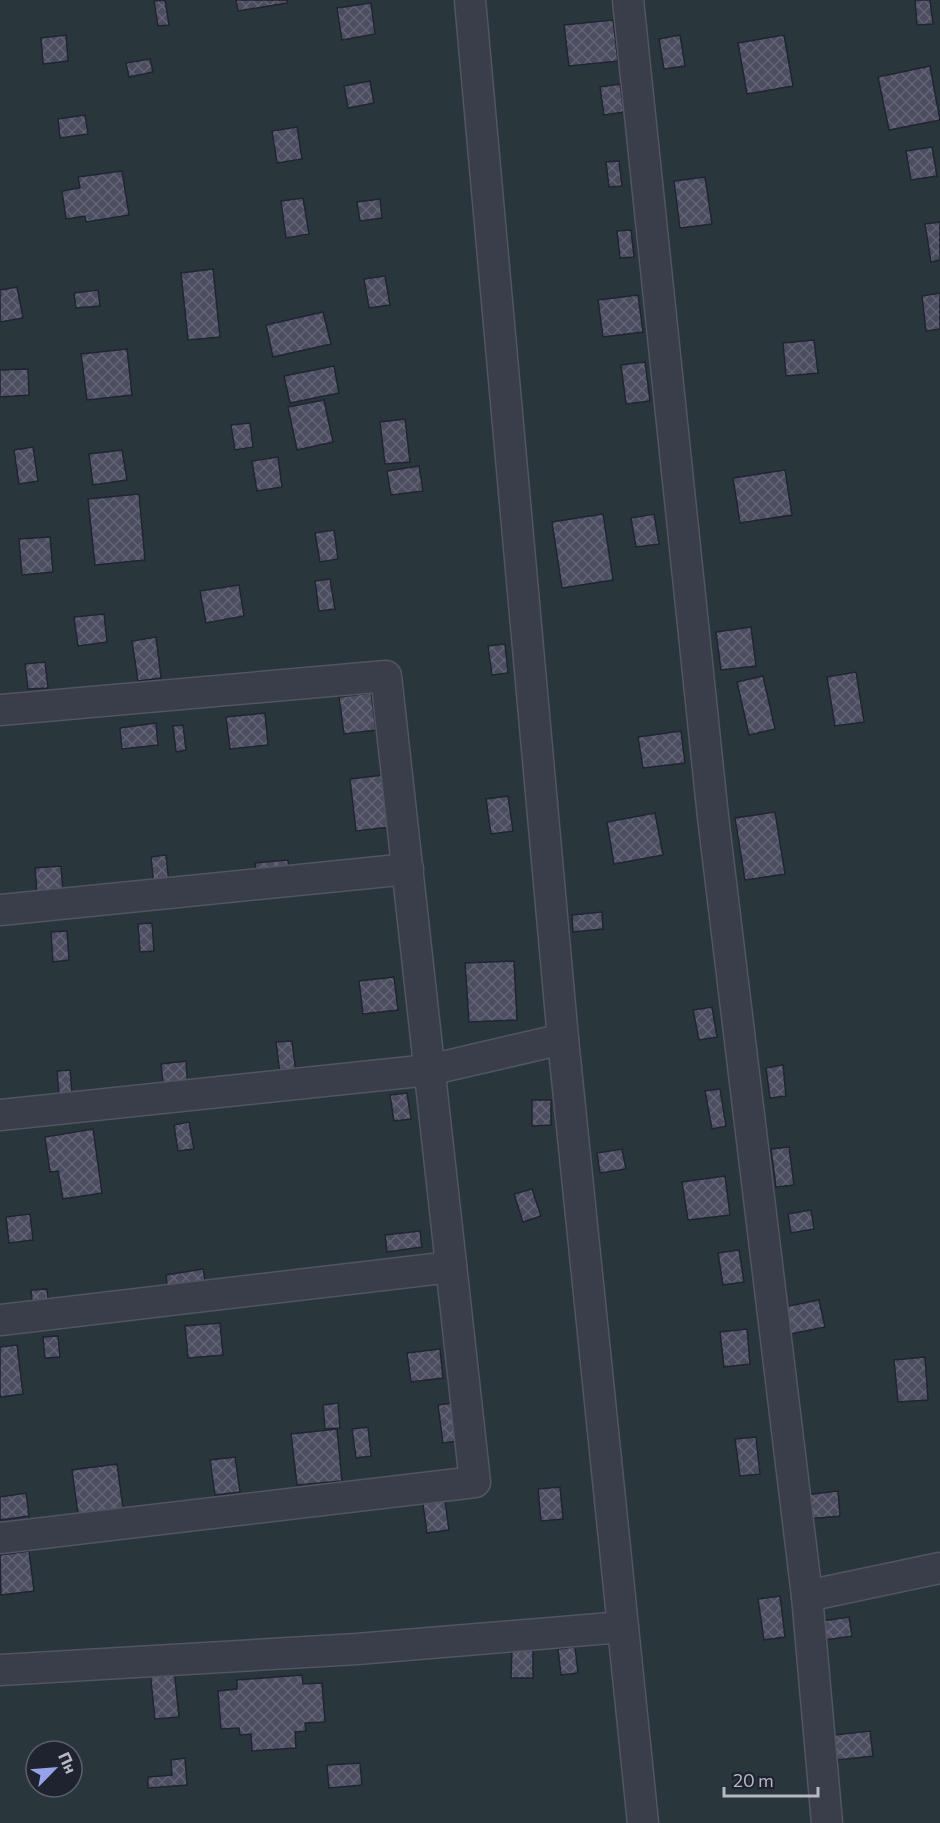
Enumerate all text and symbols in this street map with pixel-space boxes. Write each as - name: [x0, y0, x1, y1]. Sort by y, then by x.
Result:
- north arrow: [24, 1739, 84, 1799]
- text: Пн: [55, 1749, 81, 1776]
- scale bar: [724, 1760, 818, 1798]
- text: 20 m: [733, 1769, 774, 1791]

